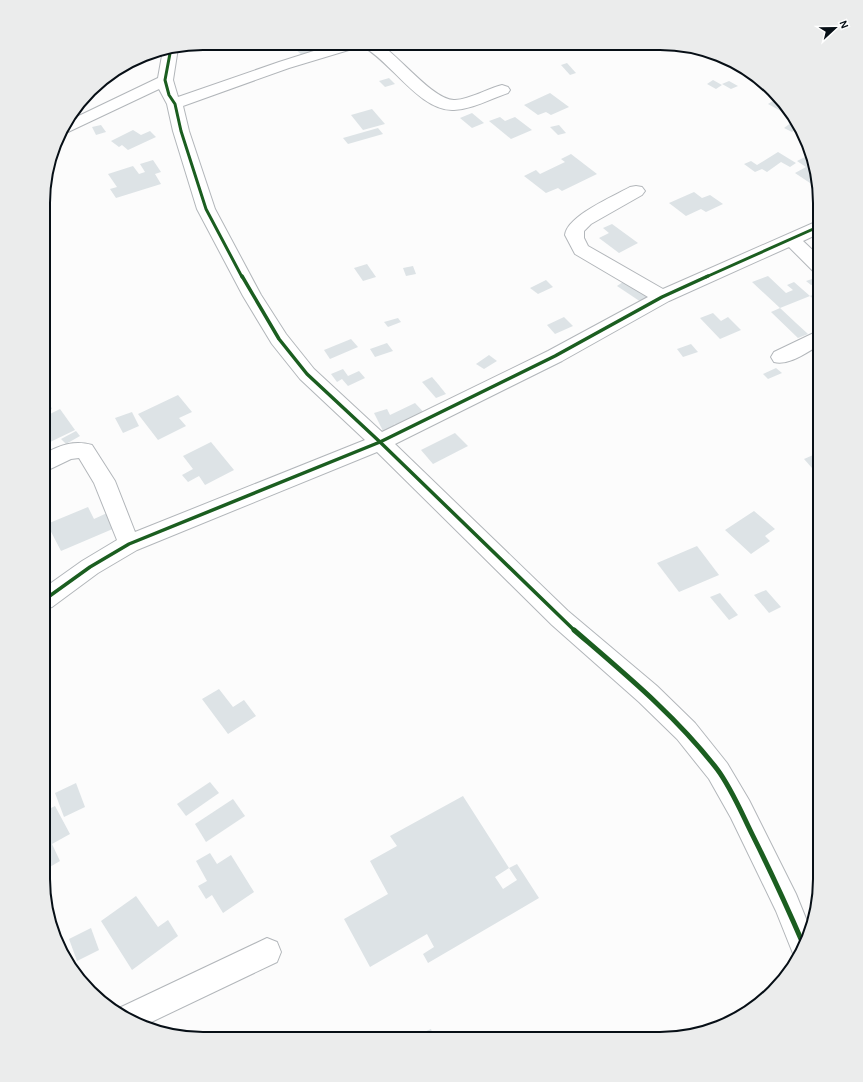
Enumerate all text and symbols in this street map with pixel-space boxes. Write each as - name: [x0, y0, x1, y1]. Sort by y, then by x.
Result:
- north arrow: [815, 8, 855, 48]
- text: N: [837, 19, 850, 30]

